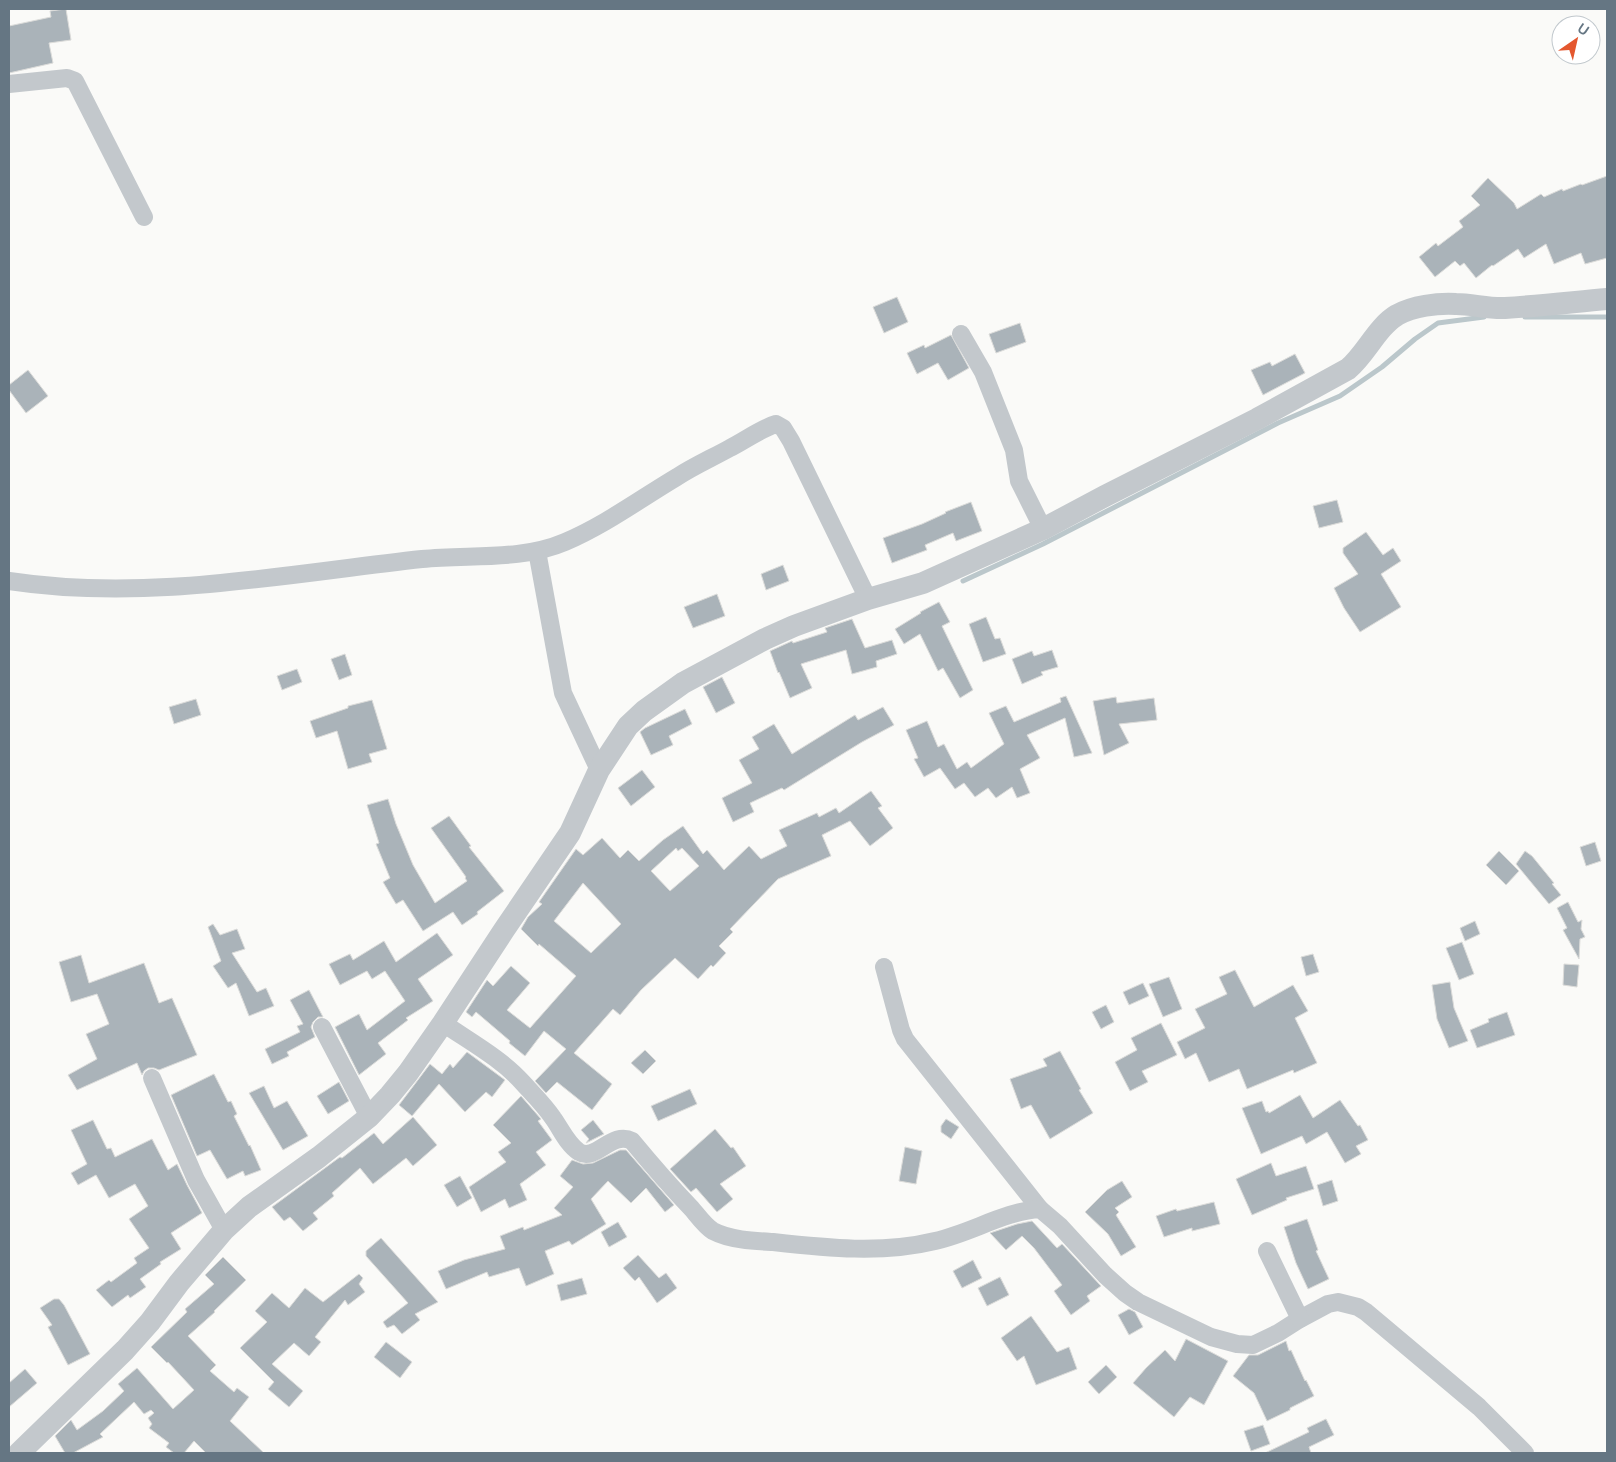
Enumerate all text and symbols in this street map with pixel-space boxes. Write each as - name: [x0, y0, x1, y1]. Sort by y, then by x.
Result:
- north arrow: [1551, 15, 1601, 65]
- text: U: [1574, 19, 1593, 40]

